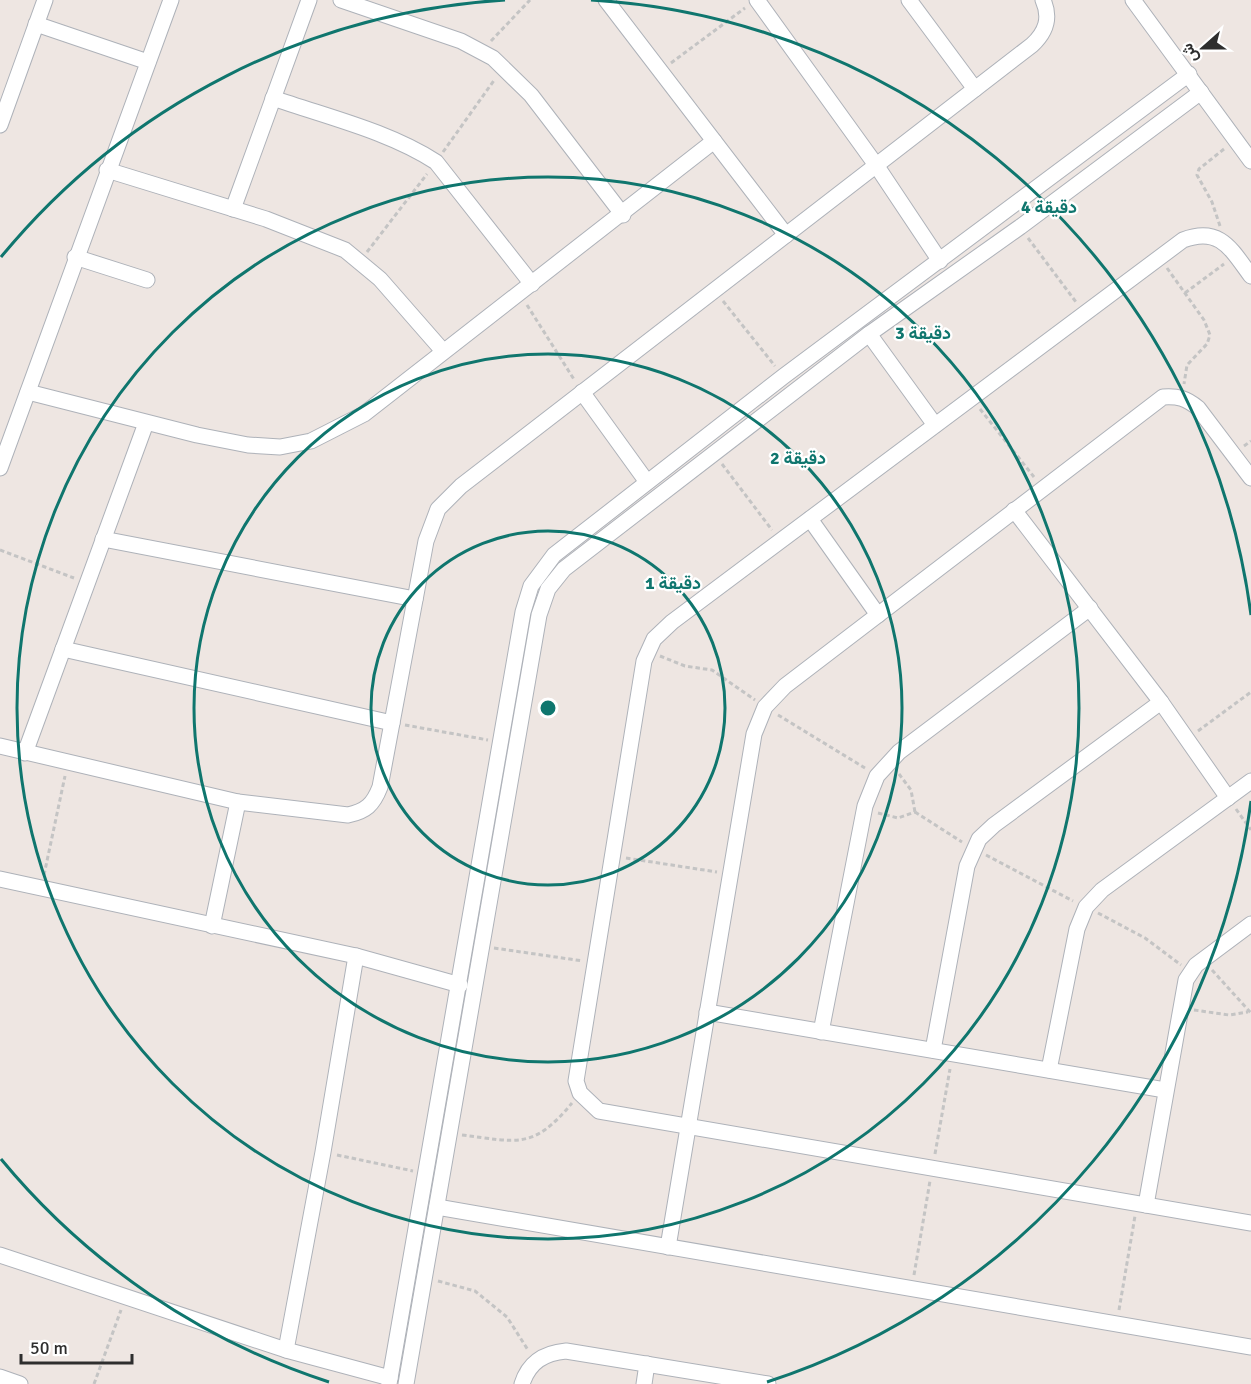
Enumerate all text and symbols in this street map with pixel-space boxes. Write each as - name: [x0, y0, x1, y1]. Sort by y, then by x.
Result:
- north arrow: [1173, 18, 1233, 78]
- text: ش: [1177, 40, 1203, 66]
- text: 4 دقيقة: [1021, 196, 1077, 218]
- text: 3 دقيقة: [895, 322, 951, 344]
- text: 2 دقيقة: [770, 447, 826, 469]
- text: 1 دقيقة: [645, 572, 701, 594]
- centre of rings: [538, 698, 558, 718]
- scale bar: [21, 1327, 132, 1365]
- text: 50 m: [30, 1337, 68, 1359]

